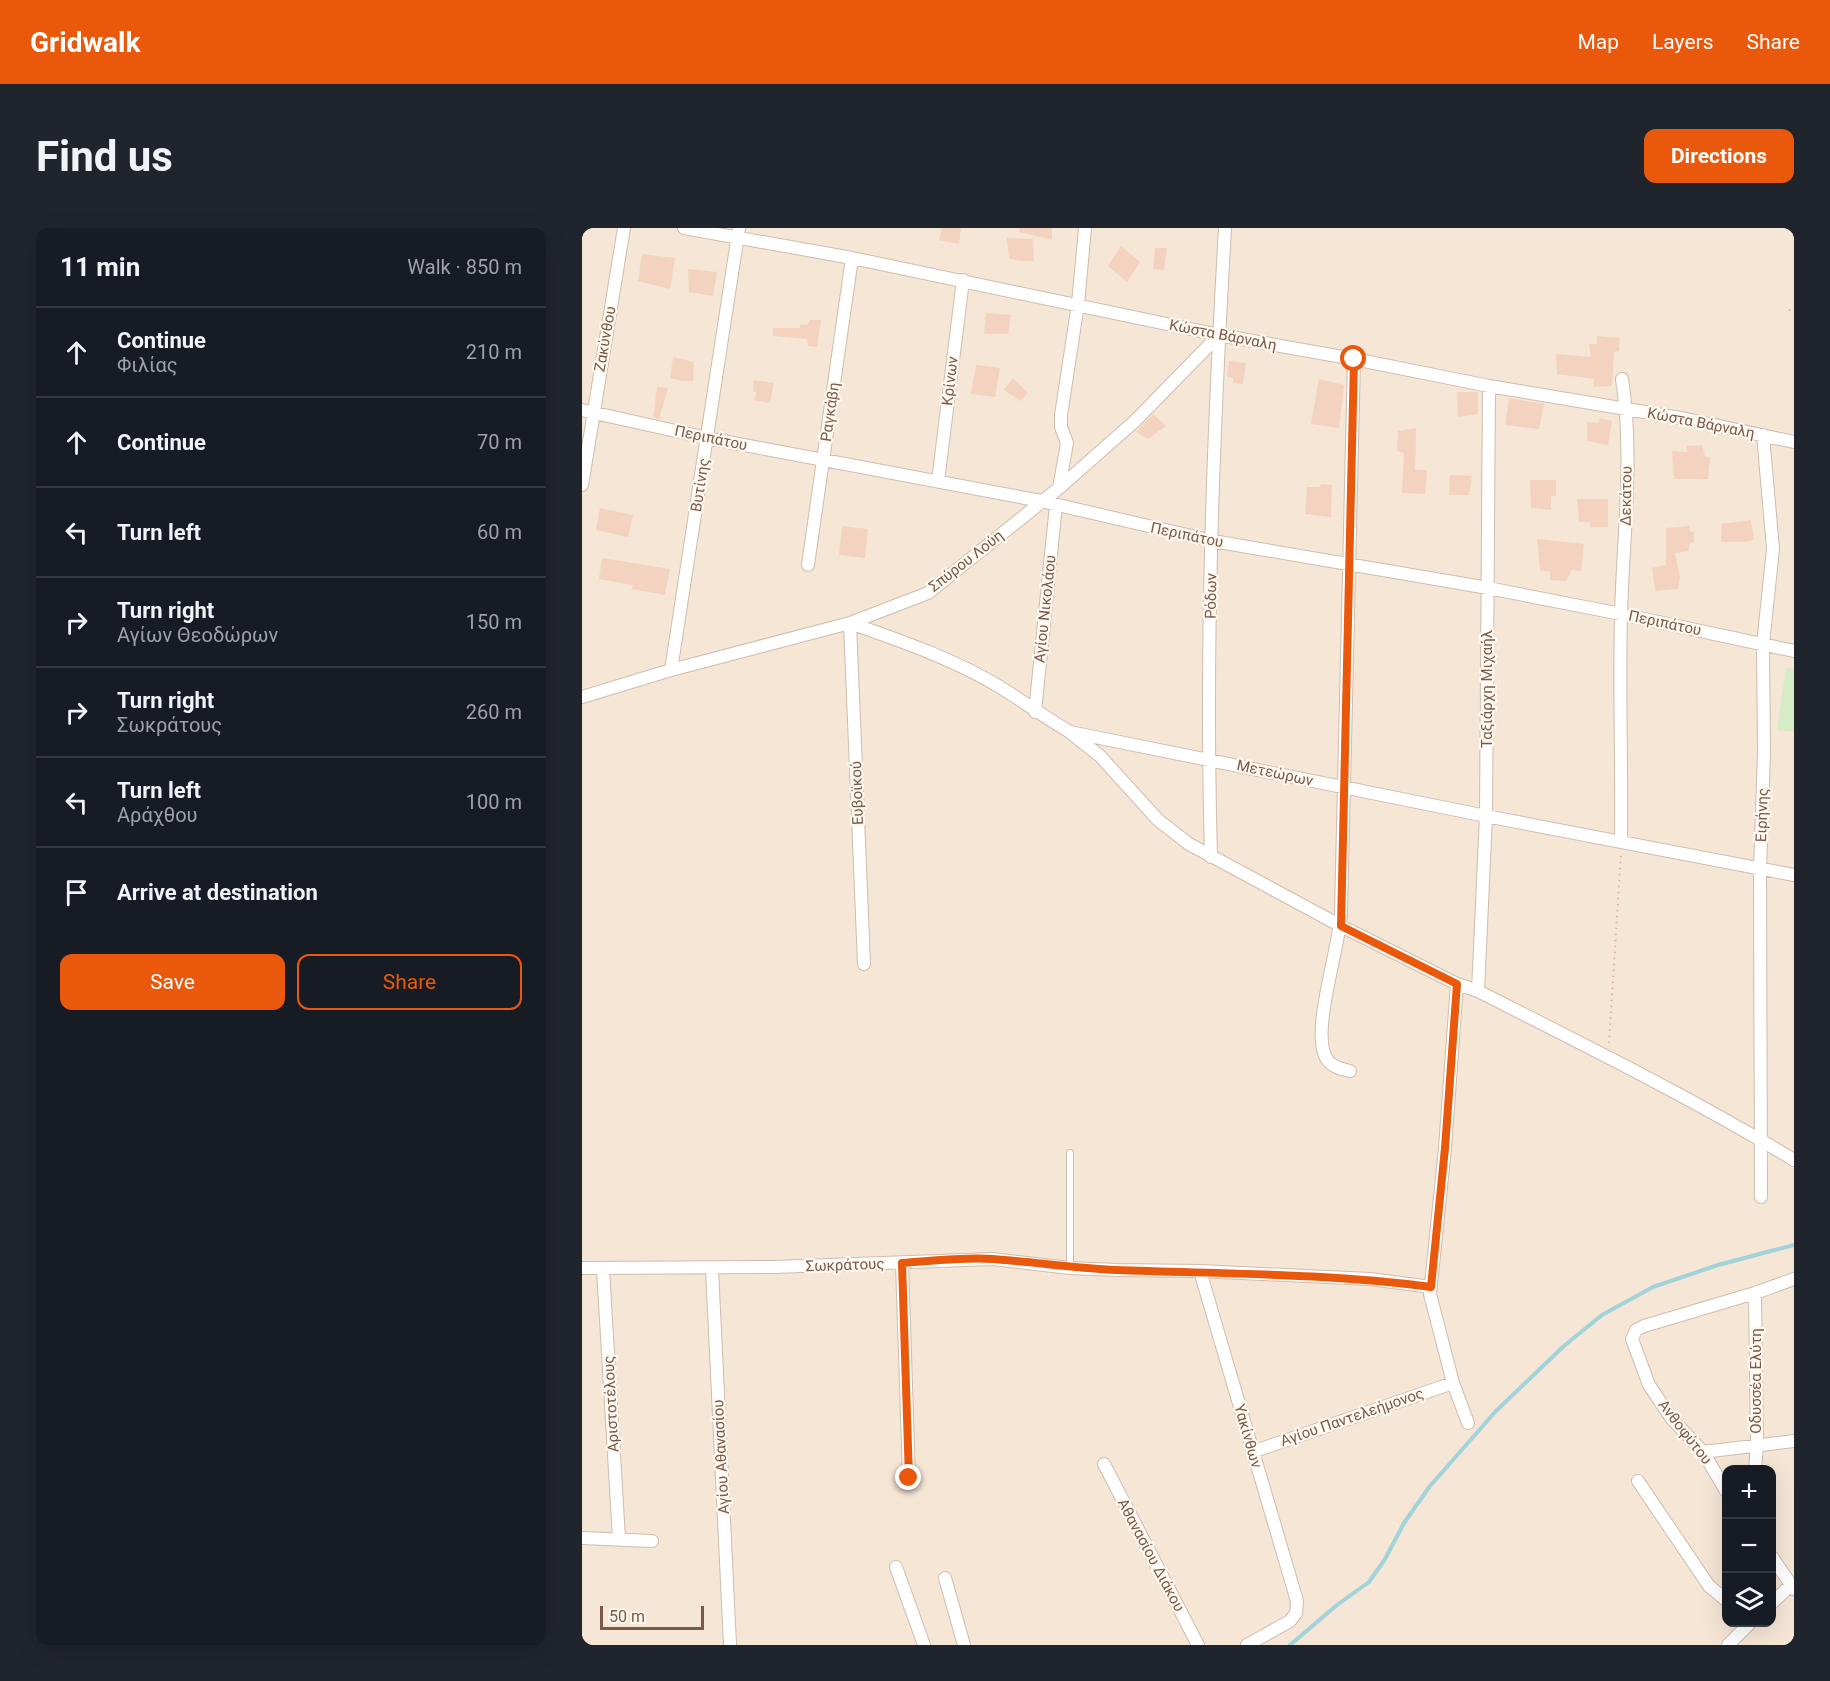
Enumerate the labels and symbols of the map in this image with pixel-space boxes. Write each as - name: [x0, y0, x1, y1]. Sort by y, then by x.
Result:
- street label: Ζακύνθου: [590, 305, 620, 373]
- street label: Κώστα Βάρναλη: [1168, 316, 1278, 354]
- route start: [1340, 345, 1366, 371]
- street label: Κρίνων: [938, 355, 962, 407]
- street label: Ραγκάβη: [817, 381, 843, 443]
- street label: Κώστα Βάρναλη: [1646, 404, 1756, 442]
- street label: Περιπάτου: [673, 422, 749, 454]
- street label: Βυτίνης: [687, 457, 713, 513]
- street label: Δεκάτου: [1616, 466, 1636, 526]
- street label: Περιπάτου: [1149, 519, 1225, 551]
- street label: Σπύρου Λούη: [925, 526, 1007, 596]
- street label: Αγίου Νικολάου: [1030, 554, 1060, 664]
- street label: Ρόδων: [1202, 573, 1220, 619]
- street label: Περιπάτου: [1627, 607, 1703, 639]
- street label: Ταξιάρχη Μιχαήλ: [1478, 630, 1496, 748]
- street label: Μετεώρων: [1235, 756, 1315, 790]
- street label: Ευβοϊκού: [847, 761, 867, 825]
- street label: Ειρήνης: [1752, 788, 1772, 842]
- street label: Σωκράτους: [805, 1255, 885, 1275]
- street label: Οδυσσέα Ελύτη: [1747, 1328, 1765, 1434]
- street label: Αριστοτέλους: [599, 1355, 623, 1453]
- street label: Αγίου Παντελεήμονος: [1278, 1384, 1426, 1450]
- street label: Ανθοφύτου: [1654, 1396, 1716, 1468]
- street label: Αγίου Αθανασίου: [709, 1399, 733, 1515]
- street label: Υακίνθων: [1230, 1402, 1266, 1470]
- route end: [895, 1464, 921, 1490]
- street label: Αθανασίου Διάκου: [1114, 1496, 1188, 1614]
- scale bar: [600, 1603, 704, 1630]

